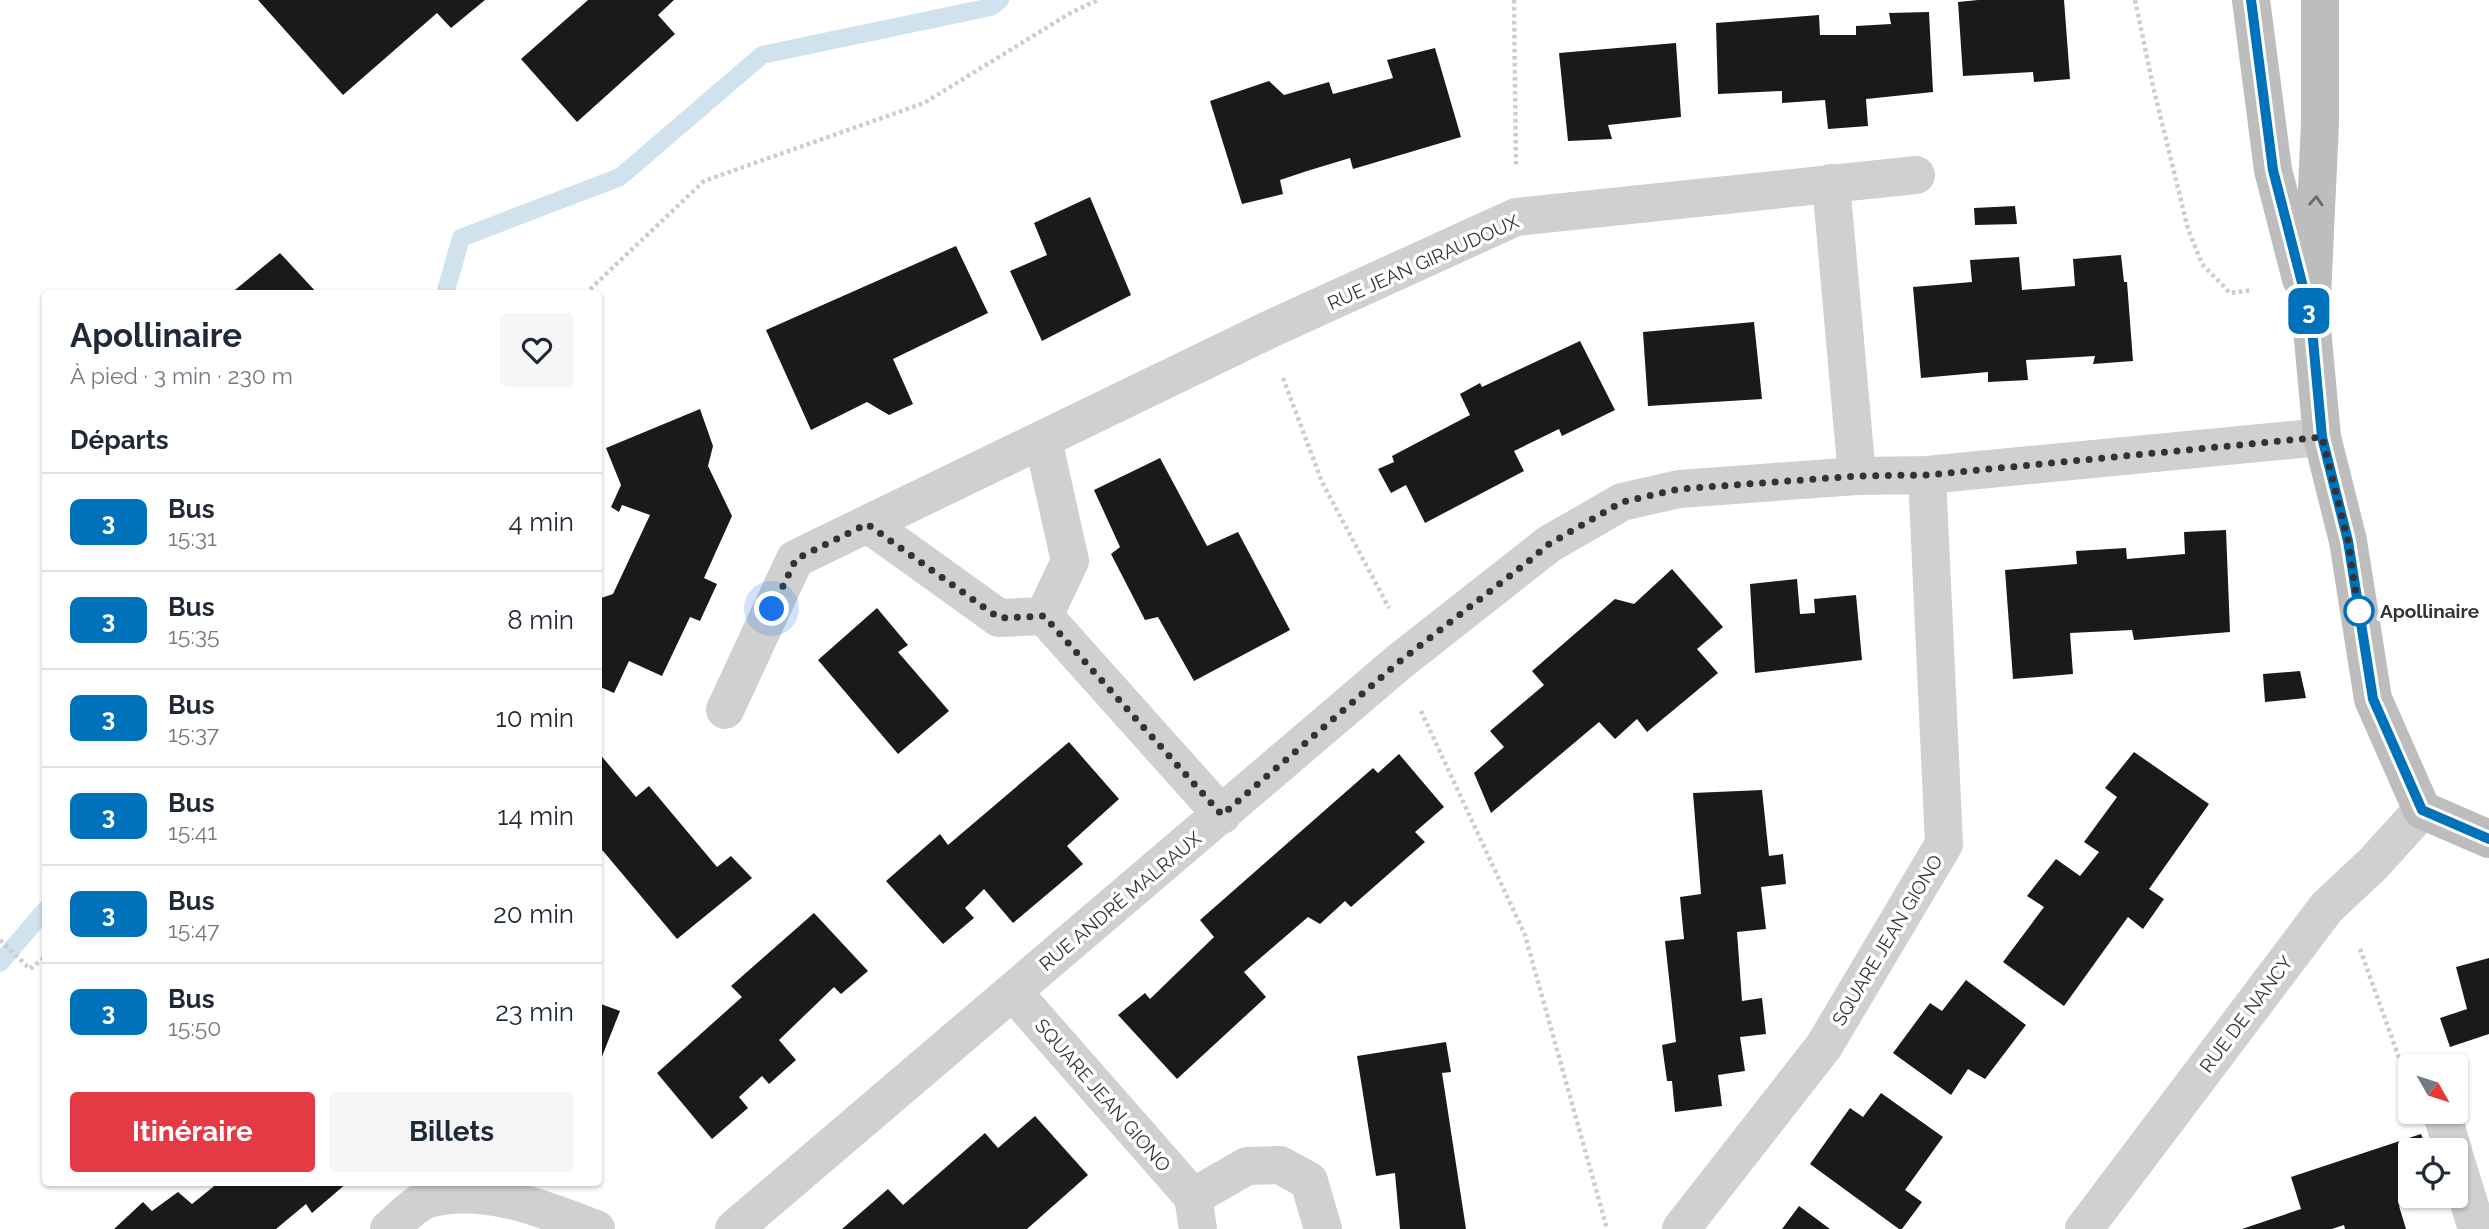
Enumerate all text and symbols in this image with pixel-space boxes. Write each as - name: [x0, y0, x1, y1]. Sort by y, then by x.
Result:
- one-way arrow: [2309, 195, 2324, 206]
- street label: RUE JEAN GIRAUDOUX: [1324, 210, 1522, 314]
- line badge: 3: [2286, 288, 2332, 334]
- text: 3: [2302, 296, 2316, 325]
- button: heart: [500, 313, 574, 387]
- text: Apollinaire: [70, 316, 242, 355]
- text: À pied · 3 min · 230 m: [70, 362, 293, 389]
- text: Départs: [70, 425, 169, 455]
- text: Bus: [168, 494, 215, 524]
- text: 3: [102, 507, 115, 536]
- text: 4 min: [508, 507, 574, 537]
- text: 15:31: [168, 524, 217, 551]
- your location: [754, 591, 789, 626]
- text: Bus: [168, 592, 215, 622]
- marker: Apollinaire: [2344, 596, 2374, 626]
- place label: Apollinaire: [2380, 600, 2479, 622]
- text: 3: [102, 605, 115, 634]
- text: 8 min: [507, 605, 574, 635]
- text: 15:35: [168, 622, 220, 649]
- text: Bus: [168, 690, 215, 720]
- text: 3: [102, 703, 115, 732]
- text: 10 min: [496, 703, 574, 733]
- text: 15:37: [168, 720, 219, 747]
- text: Bus: [168, 788, 215, 818]
- text: 3: [102, 801, 115, 830]
- text: 14 min: [497, 801, 574, 831]
- text: 15:41: [168, 818, 217, 845]
- street label: RUE ANDRÉ MALRAUX: [1035, 827, 1205, 975]
- street label: SQUARE JEAN GIONO: [1827, 851, 1947, 1029]
- text: Bus: [168, 886, 215, 916]
- text: 3: [102, 899, 115, 928]
- text: 20 min: [493, 899, 574, 929]
- text: 15:47: [168, 916, 219, 943]
- street label: RUE DE NANCY: [2195, 951, 2297, 1077]
- text: Bus: [168, 984, 215, 1014]
- text: 3: [102, 997, 115, 1026]
- text: 23 min: [495, 997, 574, 1027]
- text: 15:50: [168, 1014, 221, 1041]
- street label: SQUARE JEAN GIONO: [1031, 1014, 1175, 1176]
- north arrow: [2398, 1054, 2468, 1124]
- map controls: [2398, 1054, 2468, 1208]
- button: Itinéraire: [70, 1092, 315, 1172]
- button: Billets: [329, 1092, 574, 1172]
- button: locate: [2398, 1138, 2468, 1208]

